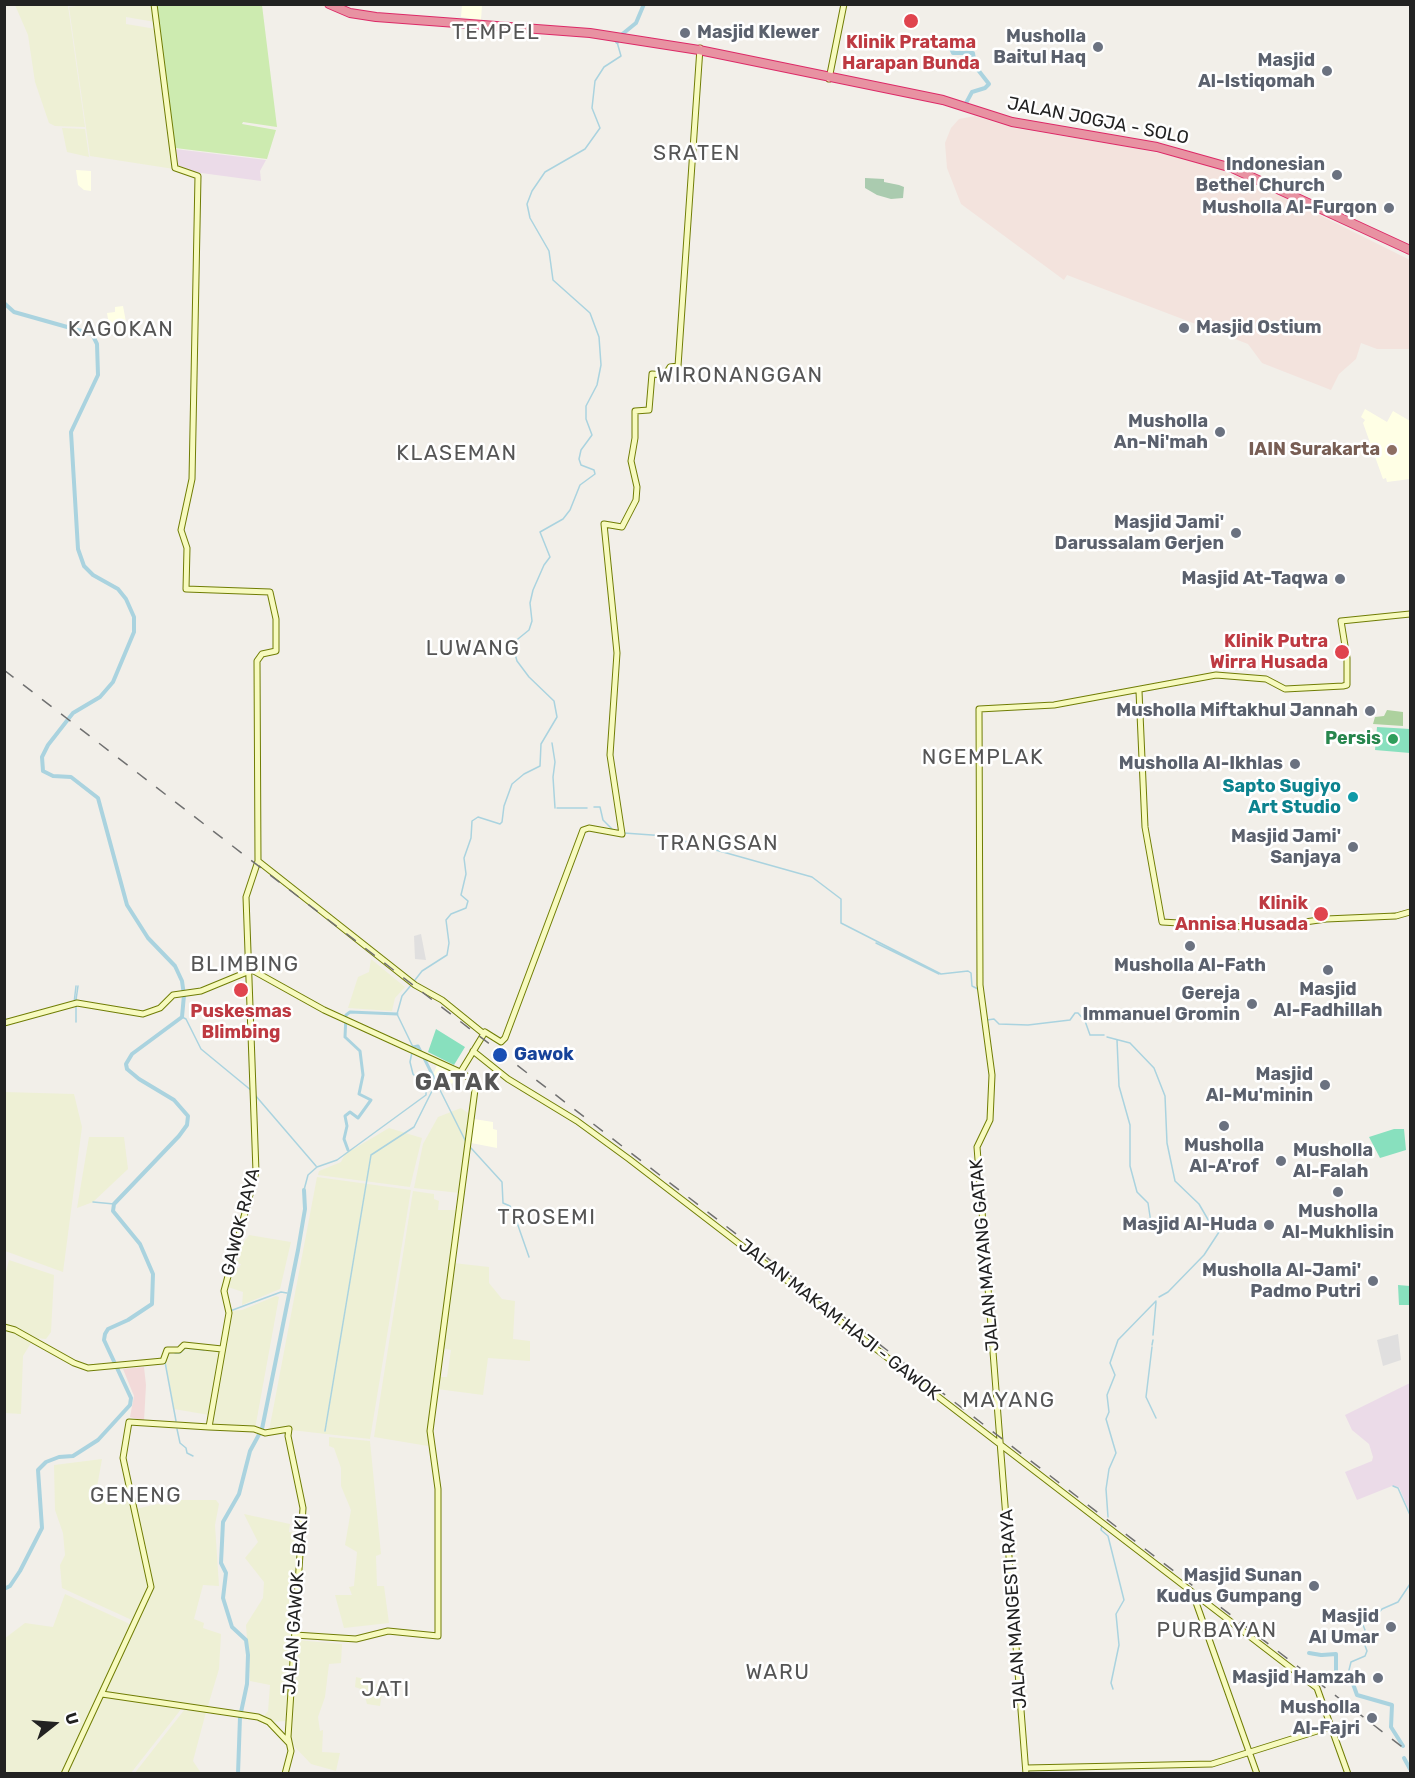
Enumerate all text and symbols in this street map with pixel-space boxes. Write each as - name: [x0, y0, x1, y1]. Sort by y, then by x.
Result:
- marker: Klinik Pratama Harapan Bunda: [902, 12, 920, 30]
- district label: TEMPEL: [452, 20, 540, 46]
- place label: Masjid Klewer: [697, 22, 819, 44]
- marker: Masjid Klewer: [678, 26, 692, 40]
- place label: Musholla Baitul Haq: [993, 26, 1086, 68]
- place label: Klinik Pratama Harapan Bunda: [842, 32, 980, 74]
- marker: Musholla Baitul Haq: [1091, 40, 1105, 54]
- place label: Masjid Al-Istiqomah: [1198, 50, 1315, 92]
- marker: Masjid Al-Istiqomah: [1320, 64, 1334, 78]
- street label: JALAN JOGJA - SOLO: [1005, 93, 1191, 149]
- district label: SRATEN: [653, 141, 741, 167]
- place label: Indonesian Bethel Church: [1196, 154, 1325, 196]
- marker: Indonesian Bethel Church: [1330, 168, 1344, 182]
- place label: Musholla Al-Furqon: [1202, 197, 1377, 219]
- marker: Musholla Al-Furqon: [1382, 201, 1396, 215]
- district label: KAGOKAN: [68, 317, 174, 343]
- place label: Masjid Ostium: [1196, 317, 1322, 339]
- marker: Masjid Ostium: [1177, 321, 1191, 335]
- district label: WIRONANGGAN: [656, 363, 824, 389]
- place label: Musholla An-Ni'mah: [1114, 411, 1208, 454]
- marker: Musholla An-Ni'mah: [1213, 425, 1227, 439]
- place label: IAIN Surakarta: [1248, 439, 1380, 461]
- district label: KLASEMAN: [396, 441, 518, 467]
- marker: IAIN Surakarta: [1385, 443, 1399, 457]
- place label: Masjid Jami' Darussalam Gerjen: [1055, 512, 1224, 554]
- marker: Masjid Jami' Darussalam Gerjen: [1229, 526, 1243, 540]
- place label: Masjid At-Taqwa: [1181, 568, 1328, 590]
- marker: Masjid At-Taqwa: [1333, 572, 1347, 586]
- place label: Klinik Putra Wirra Husada: [1210, 631, 1328, 674]
- district label: LUWANG: [426, 636, 520, 662]
- marker: Klinik Putra Wirra Husada: [1333, 643, 1351, 661]
- place label: Musholla Miftakhul Jannah: [1116, 700, 1358, 722]
- marker: Musholla Miftakhul Jannah: [1363, 704, 1377, 718]
- place label: Persis: [1325, 728, 1381, 750]
- marker: Persis: [1386, 732, 1400, 746]
- district label: NGEMPLAK: [922, 745, 1044, 771]
- place label: Musholla Al-Ikhlas: [1119, 753, 1283, 775]
- marker: Musholla Al-Ikhlas: [1288, 757, 1302, 771]
- place label: Sapto Sugiyo Art Studio: [1222, 776, 1341, 818]
- marker: Sapto Sugiyo Art Studio: [1346, 790, 1360, 804]
- place label: Masjid Jami' Sanjaya: [1231, 826, 1341, 868]
- district label: TRANGSAN: [657, 831, 779, 857]
- marker: Masjid Jami' Sanjaya: [1346, 840, 1360, 854]
- place label: Klinik Annisa Husada: [1175, 893, 1308, 936]
- marker: Klinik Annisa Husada: [1312, 905, 1330, 923]
- marker: Musholla Al-Fath: [1183, 939, 1197, 953]
- district label: BLIMBING: [191, 952, 299, 978]
- place label: Musholla Al-Fath: [1114, 955, 1266, 977]
- marker: Masjid Al-Fadhillah: [1321, 963, 1335, 977]
- place label: Masjid Al-Fadhillah: [1274, 979, 1382, 1022]
- marker: Puskesmas Blimbing: [232, 981, 250, 999]
- place label: Gereja Immanuel Gromin: [1083, 983, 1240, 1026]
- marker: Gereja Immanuel Gromin: [1245, 997, 1259, 1011]
- place label: Puskesmas Blimbing: [190, 1001, 292, 1044]
- place label: Gawok: [514, 1044, 574, 1066]
- marker: Gawok: [491, 1046, 509, 1064]
- place label: Masjid Al-Mu'minin: [1206, 1064, 1313, 1106]
- district label: GATAK: [415, 1069, 501, 1097]
- marker: Masjid Al-Mu'minin: [1318, 1078, 1332, 1092]
- marker: Musholla Al-A'rof: [1217, 1119, 1231, 1133]
- place label: Musholla Al-A'rof: [1184, 1135, 1264, 1178]
- place label: Musholla Al-Falah: [1293, 1140, 1373, 1182]
- marker: Musholla Al-Falah: [1274, 1154, 1288, 1168]
- street label: JALAN MAYANG GATAK: [966, 1158, 1004, 1352]
- street label: GAWOK RAYA: [217, 1166, 265, 1278]
- marker: Musholla Al-Mukhlisin: [1331, 1185, 1345, 1199]
- place label: Musholla Al-Mukhlisin: [1282, 1201, 1394, 1244]
- district label: TROSEMI: [498, 1205, 596, 1231]
- place label: Masjid Al-Huda: [1122, 1214, 1257, 1236]
- marker: Masjid Al-Huda: [1262, 1218, 1276, 1232]
- street label: JALAN MAKAM HAJI - GAWOK: [734, 1235, 944, 1405]
- place label: Musholla Al-Jami' Padmo Putri: [1202, 1260, 1361, 1302]
- marker: Musholla Al-Jami' Padmo Putri: [1366, 1274, 1380, 1288]
- district label: MAYANG: [962, 1388, 1056, 1414]
- district label: GENENG: [90, 1483, 182, 1509]
- street label: JALAN MANGESTI RAYA: [996, 1508, 1032, 1710]
- street label: JALAN GAWOK - BAKI: [279, 1514, 313, 1696]
- place label: Masjid Sunan Kudus Gumpang: [1156, 1565, 1302, 1608]
- marker: Masjid Sunan Kudus Gumpang: [1307, 1579, 1321, 1593]
- place label: Masjid Al Umar: [1309, 1606, 1379, 1648]
- district label: PURBAYAN: [1156, 1618, 1278, 1644]
- marker: Masjid Al Umar: [1384, 1620, 1398, 1634]
- district label: WARU: [746, 1660, 810, 1686]
- place label: Masjid Hamzah: [1232, 1667, 1366, 1689]
- marker: Masjid Hamzah: [1371, 1671, 1385, 1685]
- district label: JATI: [361, 1677, 411, 1703]
- north arrow: [24, 1694, 84, 1754]
- place label: Musholla Al-Fajri: [1280, 1697, 1360, 1740]
- text: U: [61, 1710, 82, 1727]
- marker: Musholla Al-Fajri: [1365, 1711, 1379, 1725]

